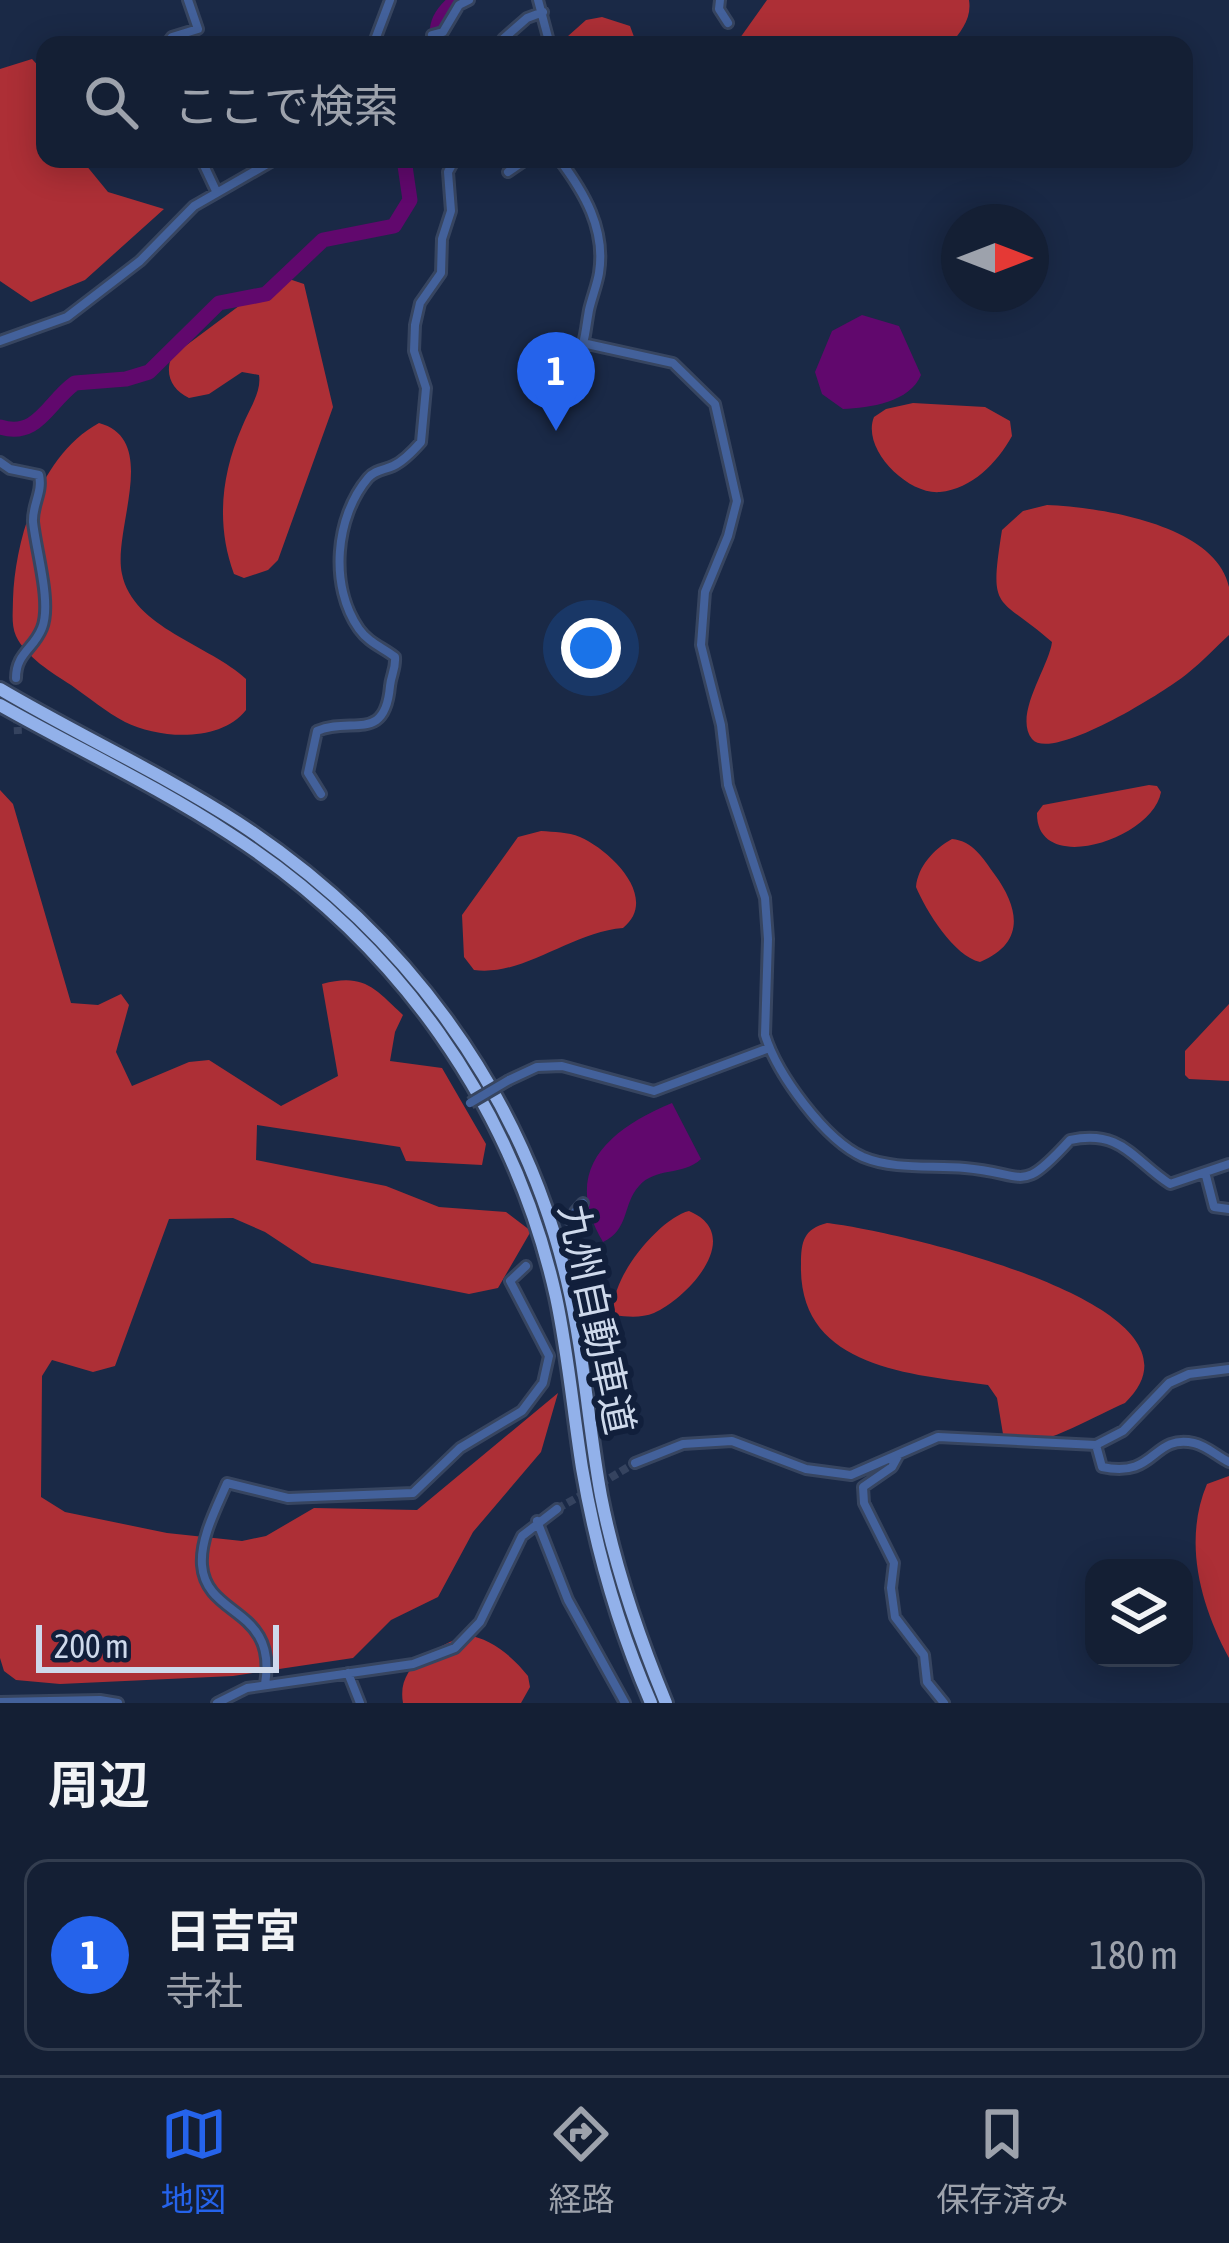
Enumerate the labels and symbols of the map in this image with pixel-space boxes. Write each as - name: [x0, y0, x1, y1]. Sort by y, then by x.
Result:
- north arrow: [941, 204, 1049, 312]
- pin: 1: [517, 332, 595, 431]
- your location: [561, 618, 621, 678]
- street label: 九州自動車道: [551, 1200, 643, 1438]
- scale bar: [36, 1619, 279, 1672]

